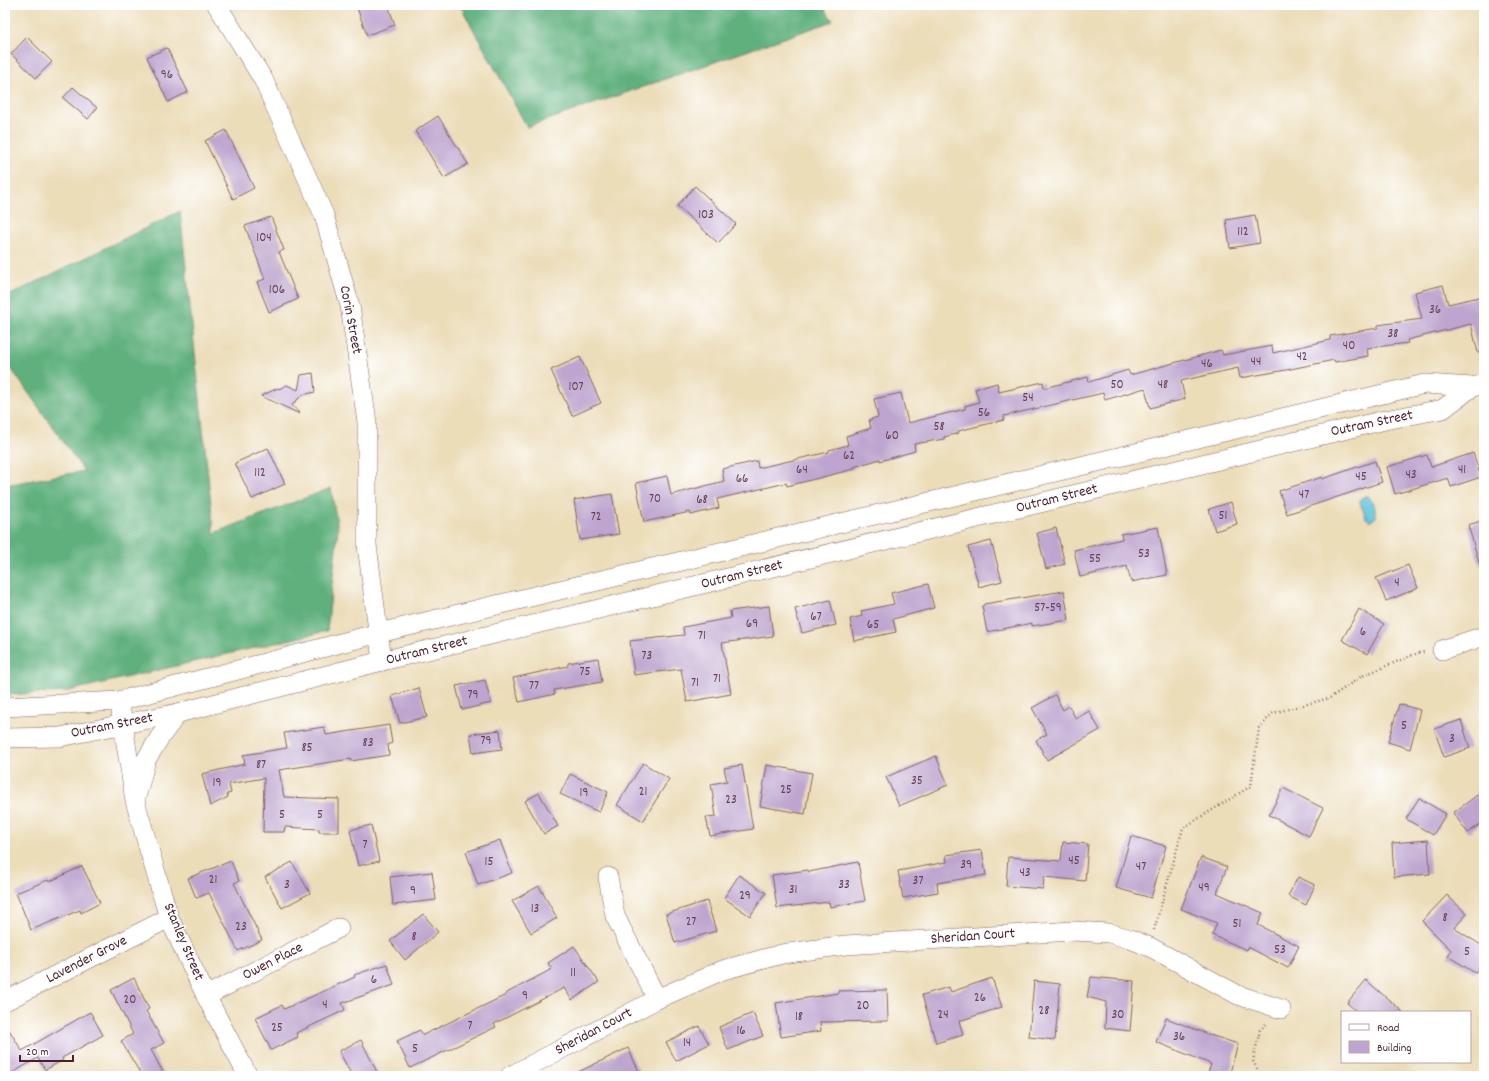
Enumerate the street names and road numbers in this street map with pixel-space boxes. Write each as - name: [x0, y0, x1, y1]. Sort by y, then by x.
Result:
- street label: Corin Street: [333, 284, 367, 357]
- street label: Outram Street: [1329, 404, 1416, 443]
- street label: Outram Street: [1014, 478, 1101, 520]
- street label: Outram Street: [699, 554, 786, 596]
- street label: Outram Street: [384, 630, 471, 672]
- street label: Outram Street: [69, 707, 155, 745]
- street label: Stanley Street: [157, 900, 209, 985]
- street label: Sheridan Court: [930, 923, 1016, 951]
- street label: Lavender Grove: [43, 930, 132, 990]
- street label: Owen Place: [239, 937, 307, 987]
- street label: Sheridan Court: [552, 1002, 637, 1062]

